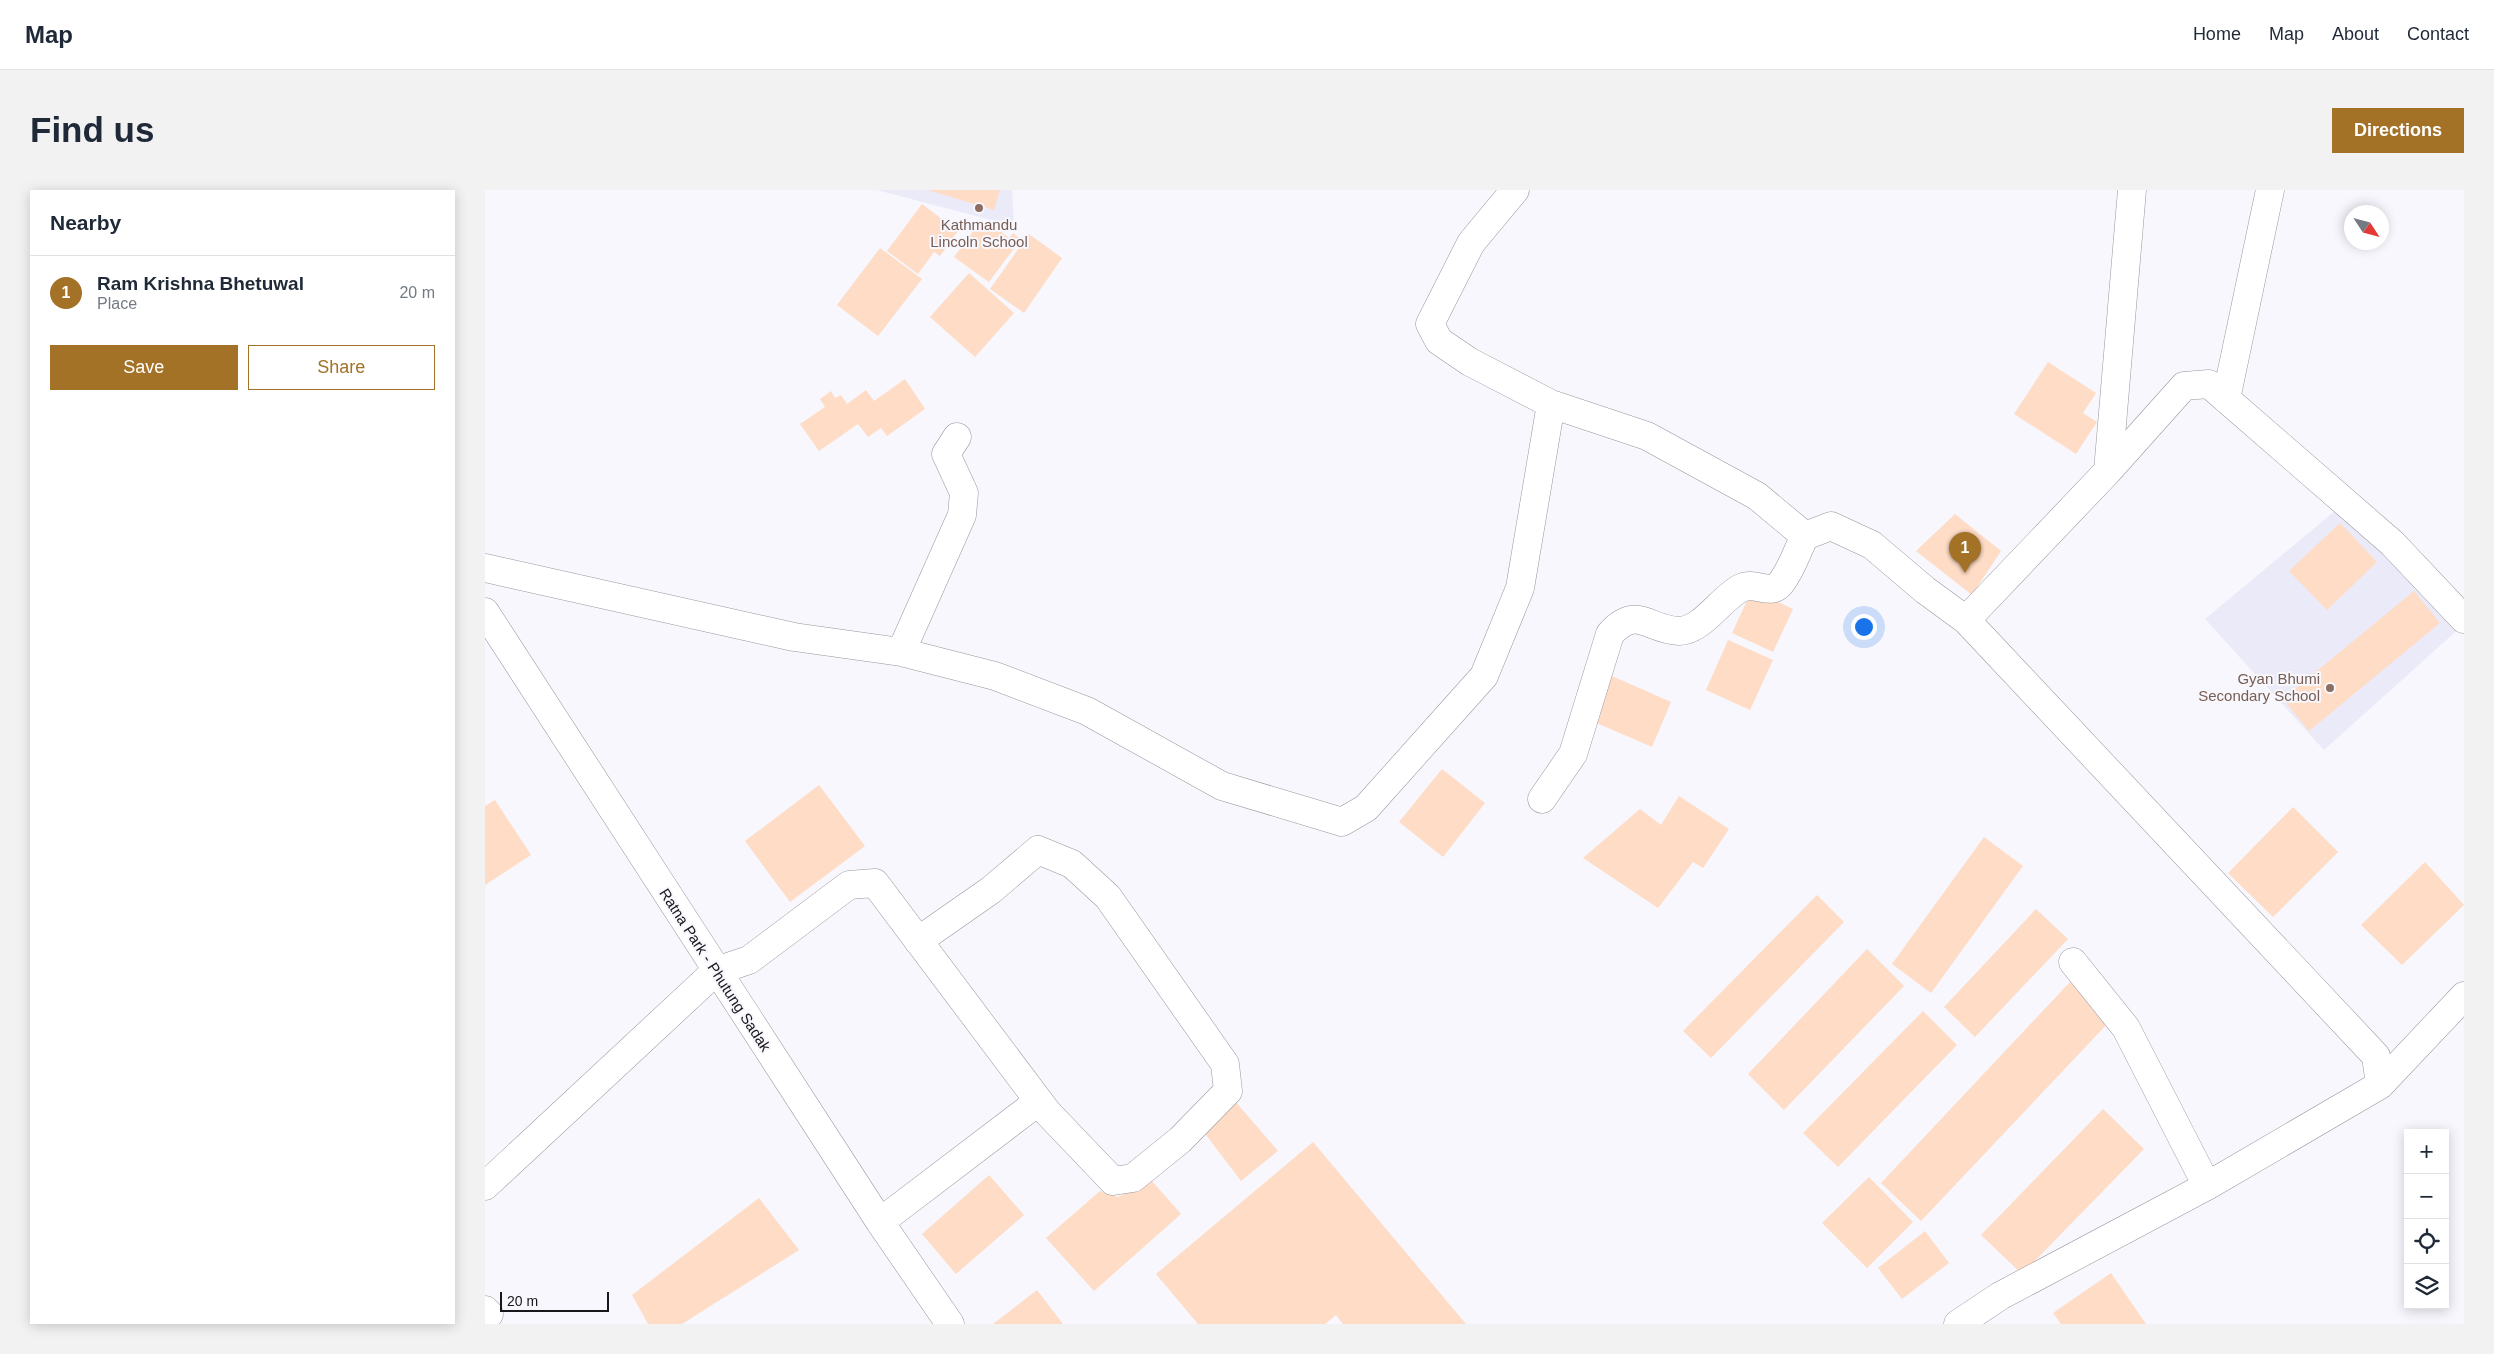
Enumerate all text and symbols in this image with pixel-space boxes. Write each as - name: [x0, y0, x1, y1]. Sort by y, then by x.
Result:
- text: Map: [25, 21, 73, 48]
- text: Home: [2193, 24, 2241, 44]
- text: Map: [2269, 24, 2304, 44]
- text: About: [2332, 24, 2379, 44]
- text: Contact: [2407, 24, 2469, 44]
- button: Directions: [2332, 108, 2464, 153]
- text: Find us: [30, 110, 154, 149]
- marker: Kathmandu Lincoln School: [973, 202, 985, 214]
- north arrow: [2344, 205, 2389, 250]
- text: Nearby: [50, 211, 121, 234]
- place label: Kathmandu Lincoln School: [930, 216, 1028, 250]
- text: Ram Krishna Bhetuwal: [97, 273, 304, 294]
- text: 1: [62, 284, 70, 301]
- text: 20 m: [399, 284, 435, 301]
- text: Place: [97, 295, 137, 312]
- button: Save: [50, 345, 238, 390]
- button: Share: [248, 345, 435, 390]
- pin: 1: [1949, 532, 1981, 573]
- your location: [1851, 614, 1877, 640]
- place label: Gyan Bhumi Secondary School: [2198, 670, 2320, 704]
- marker: Gyan Bhumi Secondary School: [2324, 682, 2336, 694]
- street label: Ratna Park - Phutung Sadak: [656, 885, 775, 1055]
- map controls: [2404, 1129, 2449, 1309]
- button: +: [2404, 1129, 2449, 1174]
- button: −: [2404, 1174, 2449, 1219]
- button: locate: [2404, 1219, 2449, 1264]
- button: layers: [2404, 1264, 2449, 1309]
- scale bar: [500, 1289, 609, 1312]
- text: 20 m: [507, 1293, 538, 1309]

